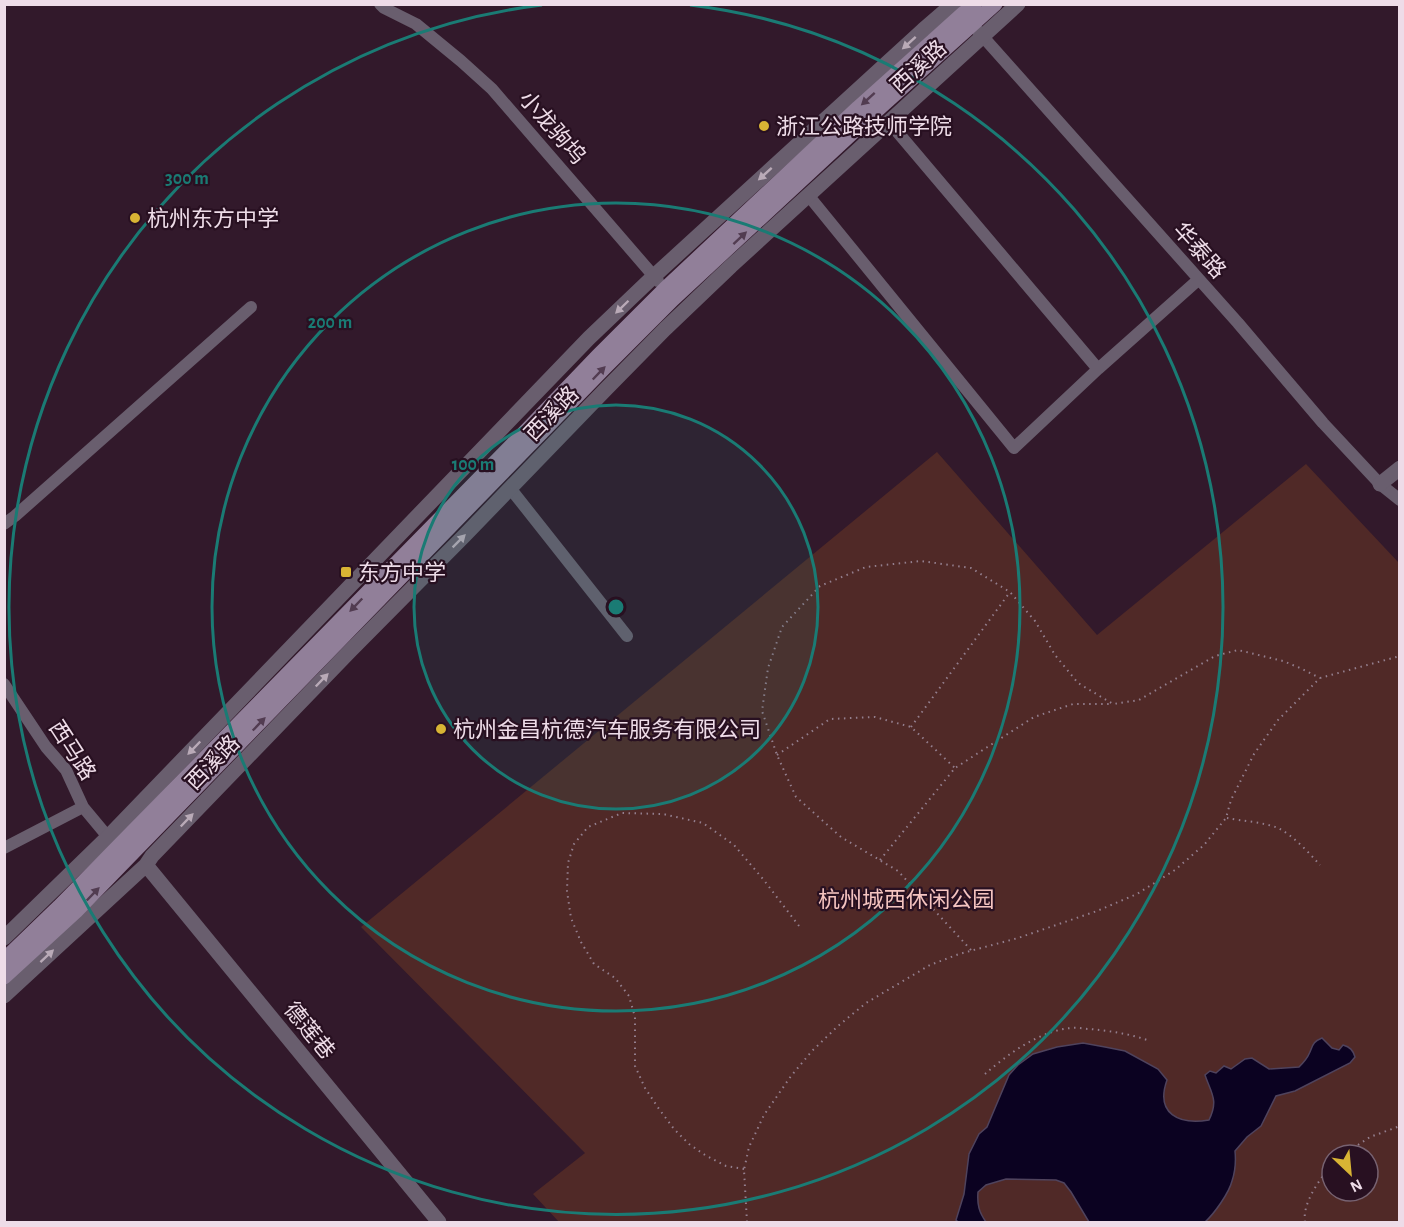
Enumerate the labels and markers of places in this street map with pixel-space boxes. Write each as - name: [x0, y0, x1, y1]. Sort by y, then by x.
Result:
- place label: 浙江公路技师学院: [776, 115, 952, 138]
- marker: 浙江公路技师学院: [757, 119, 771, 133]
- place label: 杭州东方中学: [147, 207, 279, 230]
- marker: 杭州东方中学: [128, 211, 142, 225]
- place label: 东方中学: [358, 561, 446, 584]
- marker: 东方中学: [339, 565, 353, 579]
- centre of rings: [606, 597, 626, 617]
- place label: 杭州金昌杭德汽车服务有限公司: [453, 718, 761, 741]
- marker: 杭州金昌杭德汽车服务有限公司: [434, 722, 448, 736]

